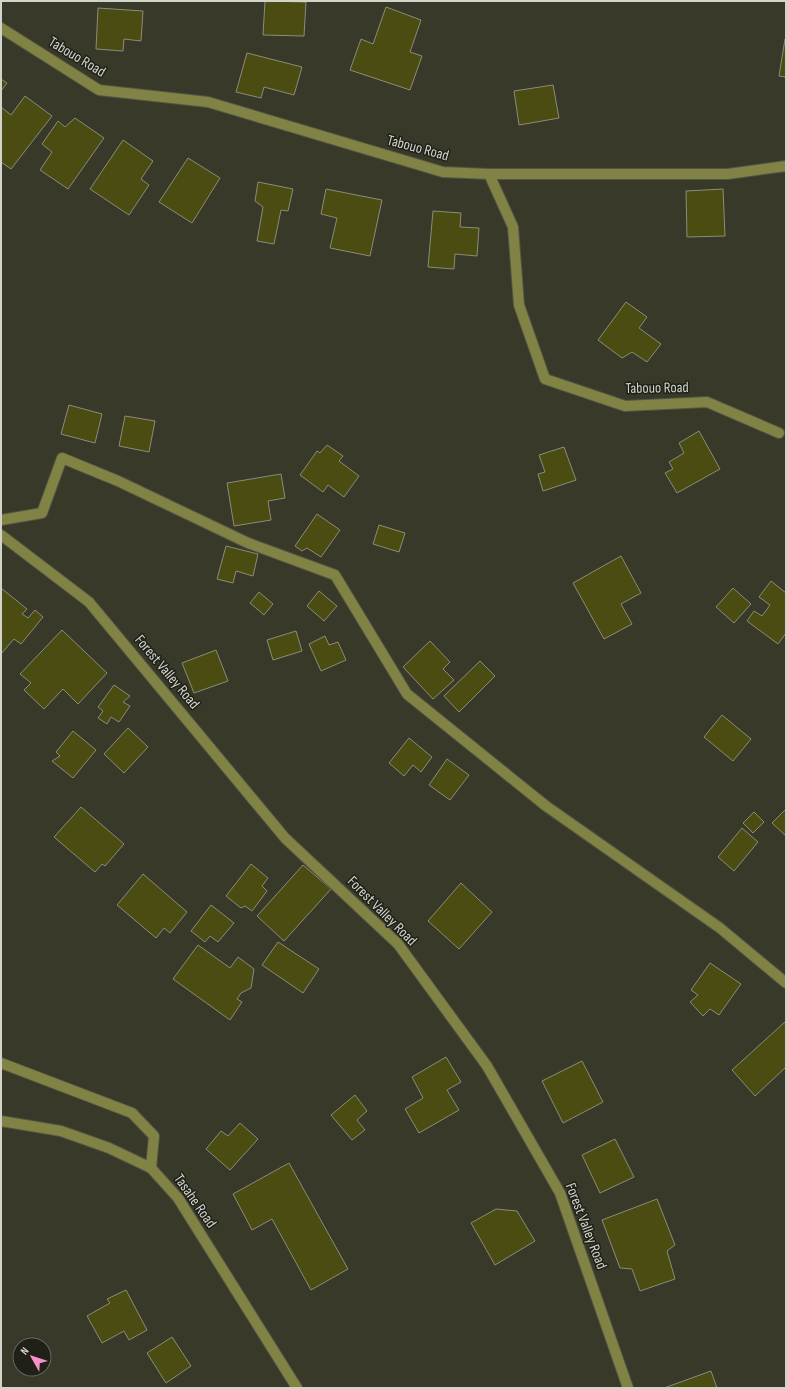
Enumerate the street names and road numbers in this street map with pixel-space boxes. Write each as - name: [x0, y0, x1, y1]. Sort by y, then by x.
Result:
- street label: Tabouo Road: [45, 33, 109, 81]
- street label: Tabouo Road: [385, 131, 451, 165]
- street label: Tabouo Road: [625, 378, 689, 398]
- street label: Forest Valley Road: [131, 631, 203, 713]
- street label: Forest Valley Road: [343, 872, 421, 950]
- street label: Tasahe Road: [169, 1170, 221, 1232]
- street label: Forest Valley Road: [561, 1180, 611, 1272]

